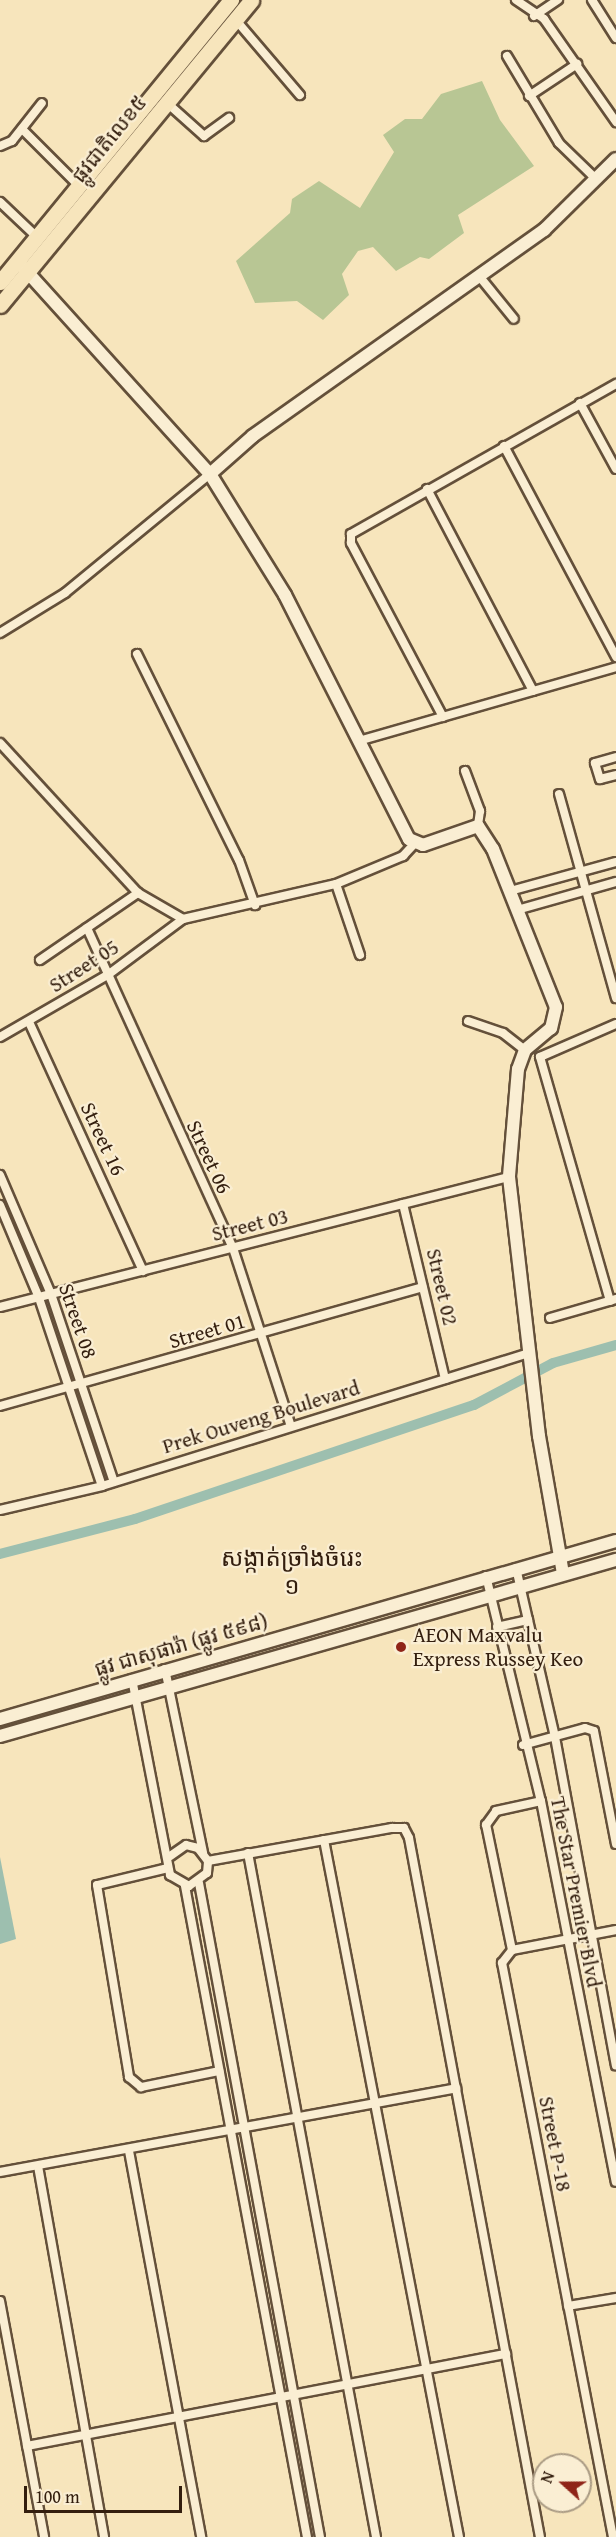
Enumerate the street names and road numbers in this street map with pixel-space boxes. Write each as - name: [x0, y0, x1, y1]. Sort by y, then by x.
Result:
- street label: ផ្លូវជាតិលេខ៥: [66, 90, 152, 188]
- street label: Street 05: [44, 934, 124, 998]
- street label: Street 16: [75, 1098, 131, 1180]
- street label: Street 06: [181, 1116, 237, 1198]
- street label: Street 03: [209, 1203, 291, 1247]
- street label: Street 02: [421, 1246, 463, 1328]
- street label: Street 08: [53, 1280, 103, 1362]
- street label: Street 01: [166, 1308, 248, 1354]
- street label: Prek Ouveng Boulevard: [159, 1375, 363, 1459]
- street label: ផ្លូវ ជាសុផារ៉ា (ផ្លូវ ៥៩៨): [92, 1608, 270, 1682]
- street label: The Star Premier Blvd: [545, 1794, 607, 1990]
- street label: Street P-18: [533, 2094, 577, 2194]

